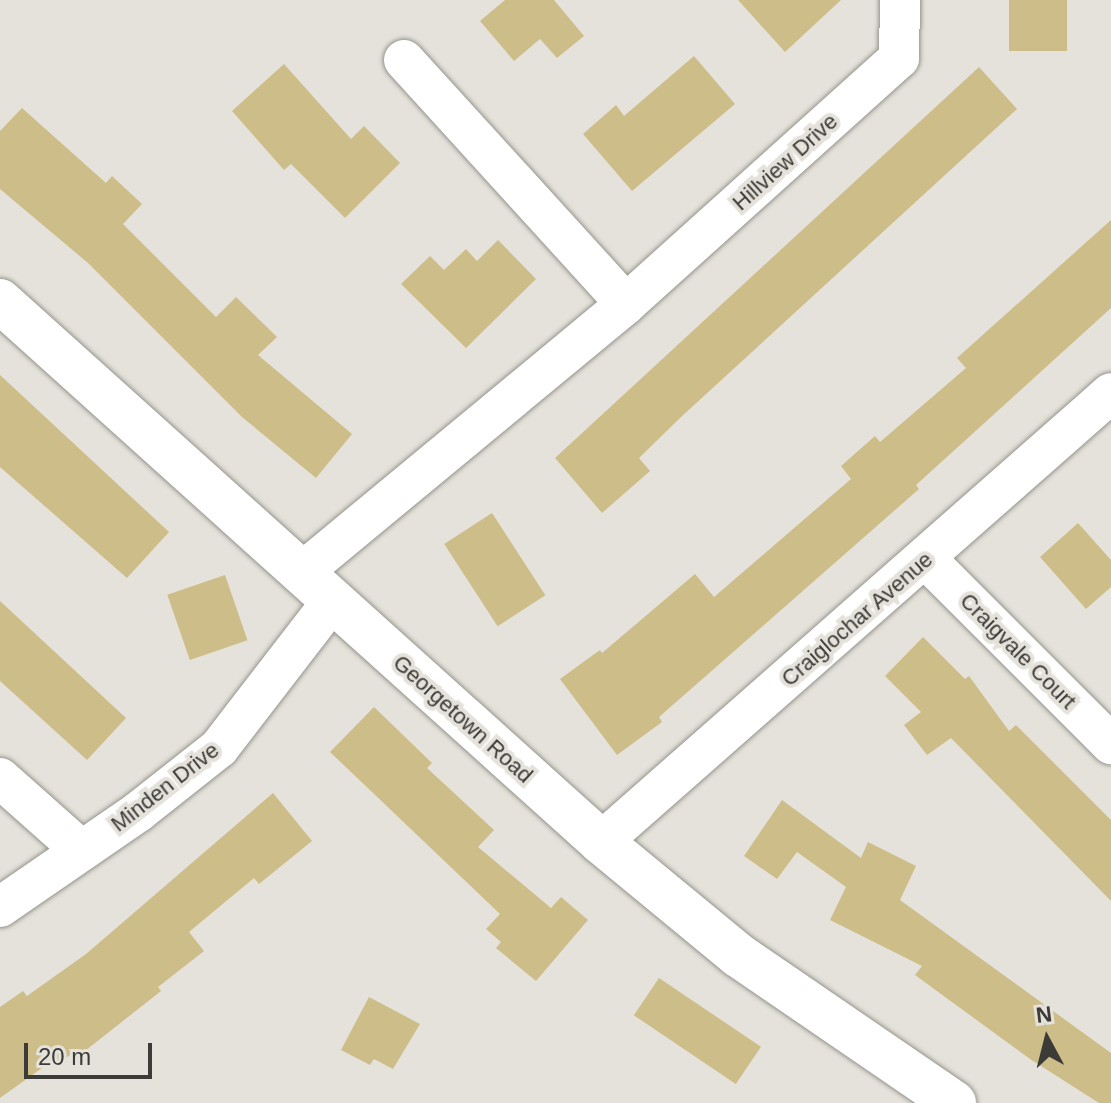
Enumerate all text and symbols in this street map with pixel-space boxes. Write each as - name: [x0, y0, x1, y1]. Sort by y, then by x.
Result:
- street label: Hillview Drive: [727, 108, 843, 216]
- street label: Craiglochar Avenue: [776, 546, 938, 692]
- street label: Craigvale Court: [955, 588, 1081, 714]
- street label: Georgetown Road: [388, 649, 538, 789]
- street label: Minden Drive: [106, 737, 224, 837]
- north arrow: [1007, 999, 1087, 1079]
- text: N: [1035, 1001, 1053, 1028]
- scale bar: [28, 1027, 156, 1077]
- text: 20 m: [38, 1043, 91, 1070]

